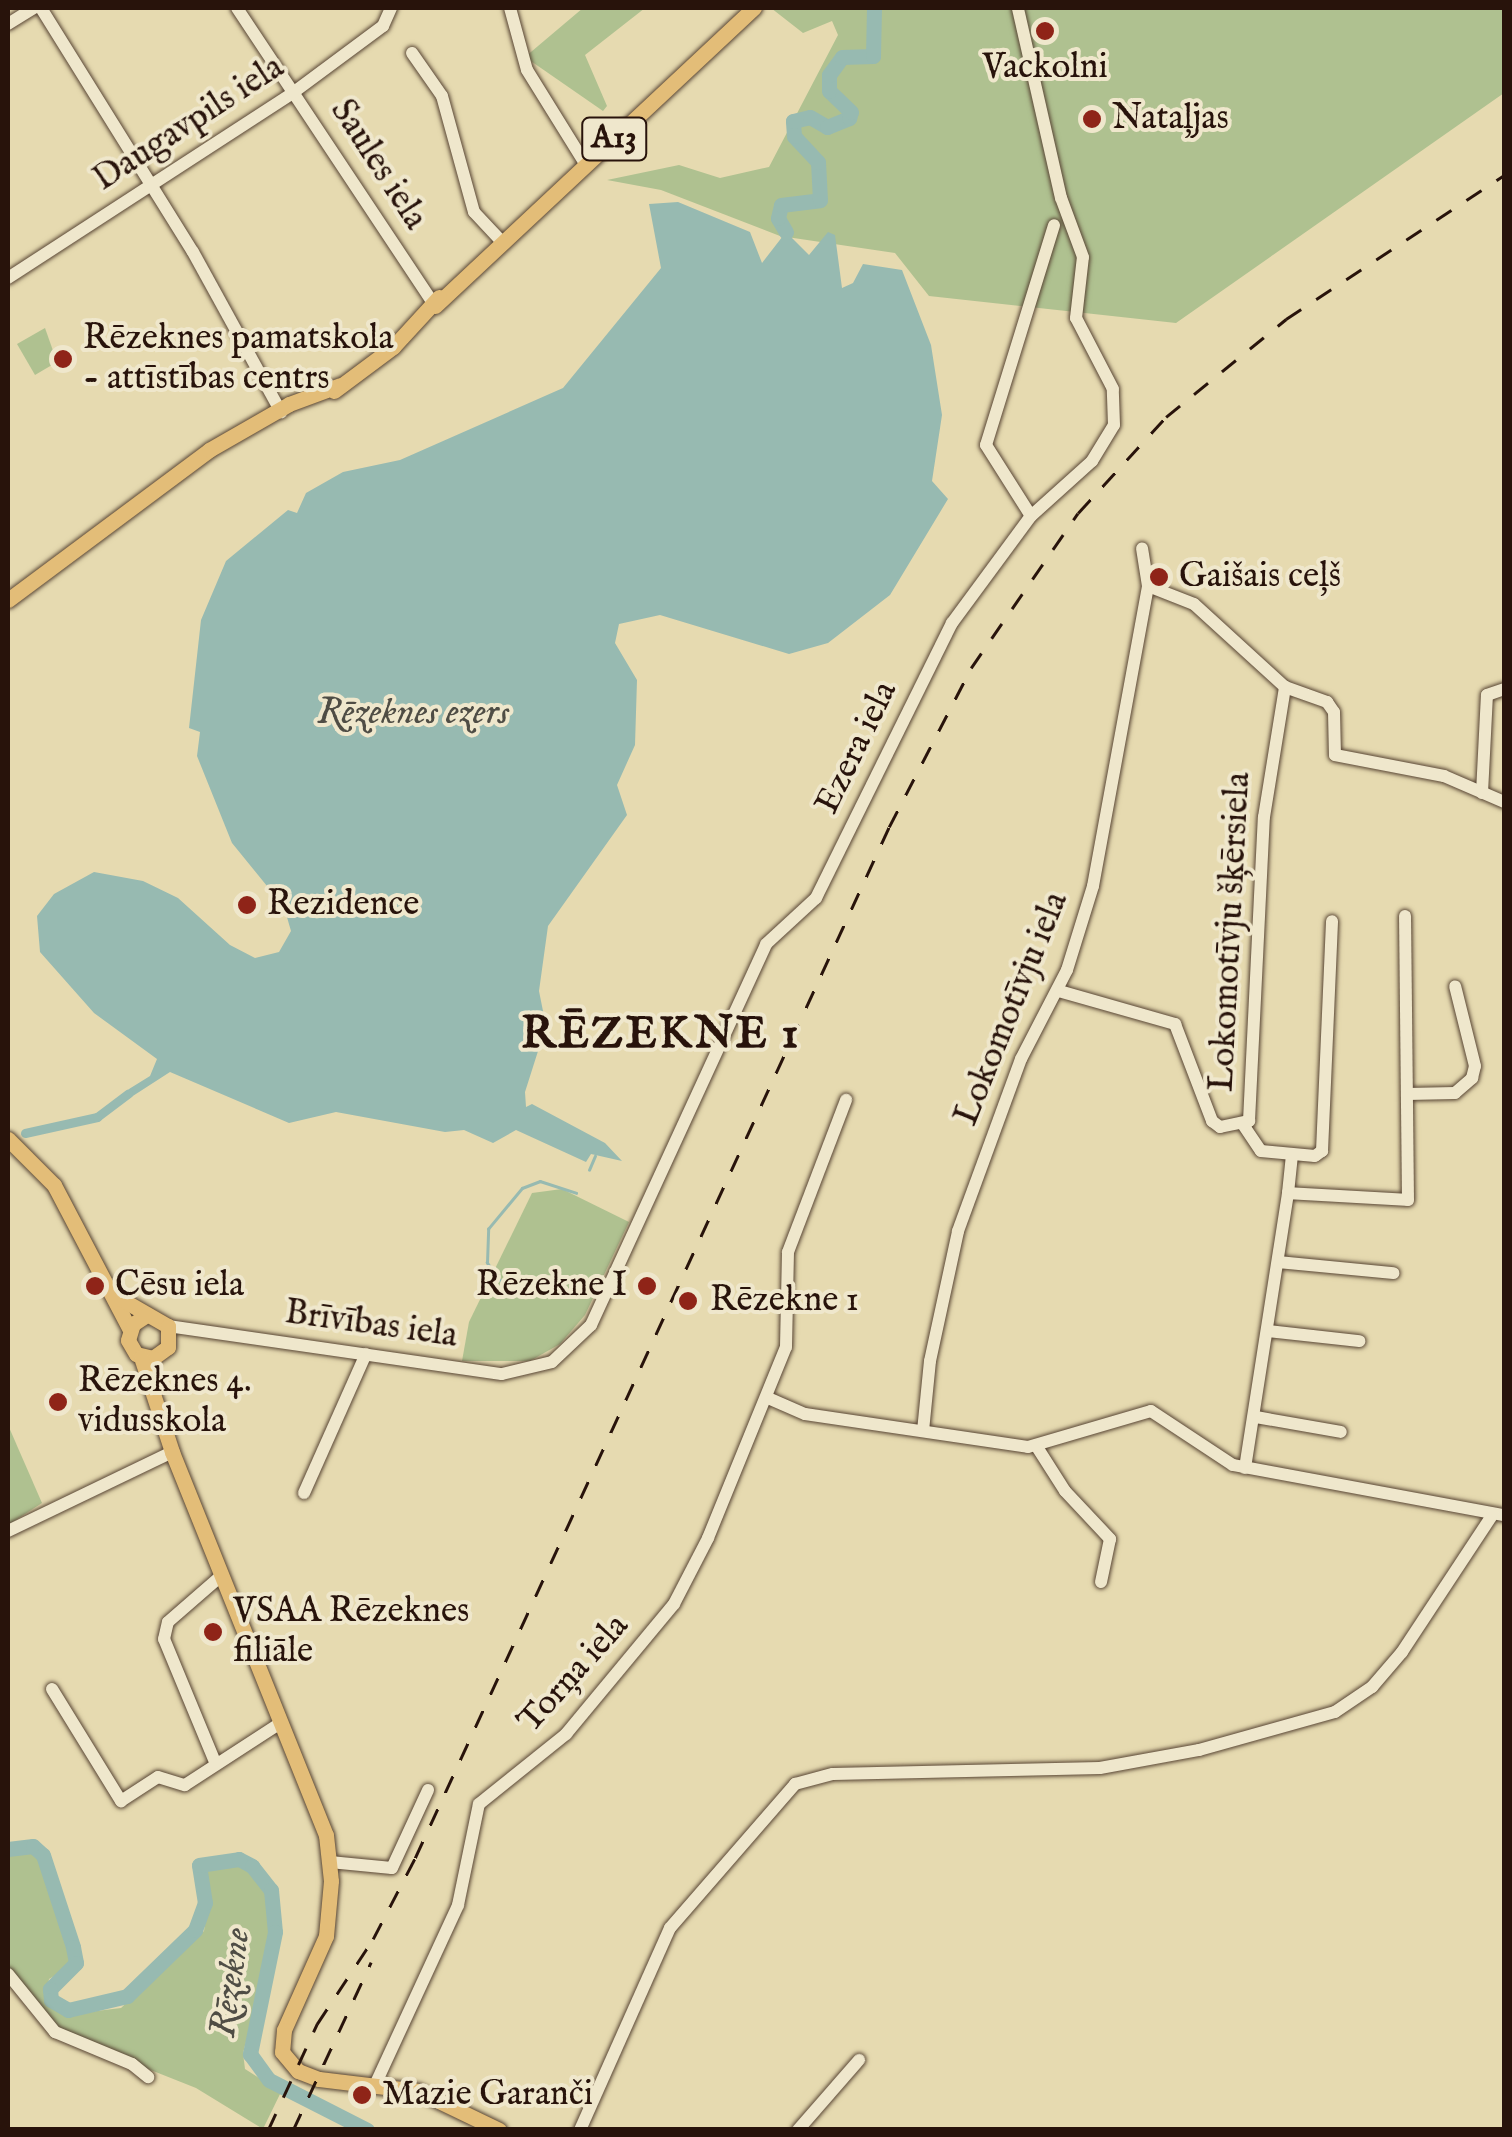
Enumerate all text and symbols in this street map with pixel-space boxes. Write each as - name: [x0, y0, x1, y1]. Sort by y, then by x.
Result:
- marker: Vackolni: [1034, 20, 1056, 42]
- street label: Daugavpils iela: [86, 47, 292, 201]
- place label: Vackolni: [982, 47, 1108, 89]
- street label: Saules iela: [320, 92, 436, 238]
- place label: Nataļjas: [1112, 98, 1229, 140]
- marker: Nataļjas: [1081, 108, 1103, 130]
- road number: A13: [579, 112, 649, 166]
- place label: Rēzeknes pamatskola - attīstības centrs: [83, 318, 394, 400]
- marker: Rēzeknes pamatskola - attīstības centrs: [52, 348, 74, 370]
- place label: Gaišais ceļš: [1179, 556, 1341, 598]
- marker: Gaišais ceļš: [1148, 566, 1170, 588]
- street label: Ezera iela: [807, 675, 907, 821]
- water label: Rēzeknes ezers: [317, 691, 509, 737]
- street label: Lokomotīvju šķērsiela: [1202, 771, 1260, 1093]
- place label: Rezidence: [267, 884, 419, 926]
- street label: Lokomotīvju iela: [946, 886, 1078, 1132]
- marker: Rezidence: [236, 894, 258, 916]
- district label: RĒZEKNE 1: [521, 1008, 801, 1062]
- place label: Cēsu iela: [115, 1265, 244, 1307]
- place label: Rēzekne I: [476, 1265, 627, 1307]
- marker: Cēsu iela: [84, 1275, 106, 1297]
- marker: Rēzekne I: [636, 1275, 658, 1297]
- place label: Rēzekne 1: [710, 1280, 859, 1322]
- marker: Rēzekne 1: [675, 1288, 701, 1314]
- street label: Brīvības iela: [282, 1292, 460, 1358]
- place label: Rēzeknes 4. vidusskola: [78, 1361, 252, 1443]
- marker: Rēzeknes 4. vidusskola: [47, 1391, 69, 1413]
- place label: VSAA Rēzeknes filiāle: [233, 1591, 469, 1673]
- street label: Torņa iela: [510, 1606, 638, 1742]
- marker: VSAA Rēzeknes filiāle: [202, 1621, 224, 1643]
- water label: Rēzekne: [202, 1925, 262, 2041]
- place label: Mazie Garanči: [382, 2074, 593, 2116]
- marker: Mazie Garanči: [351, 2084, 373, 2106]

